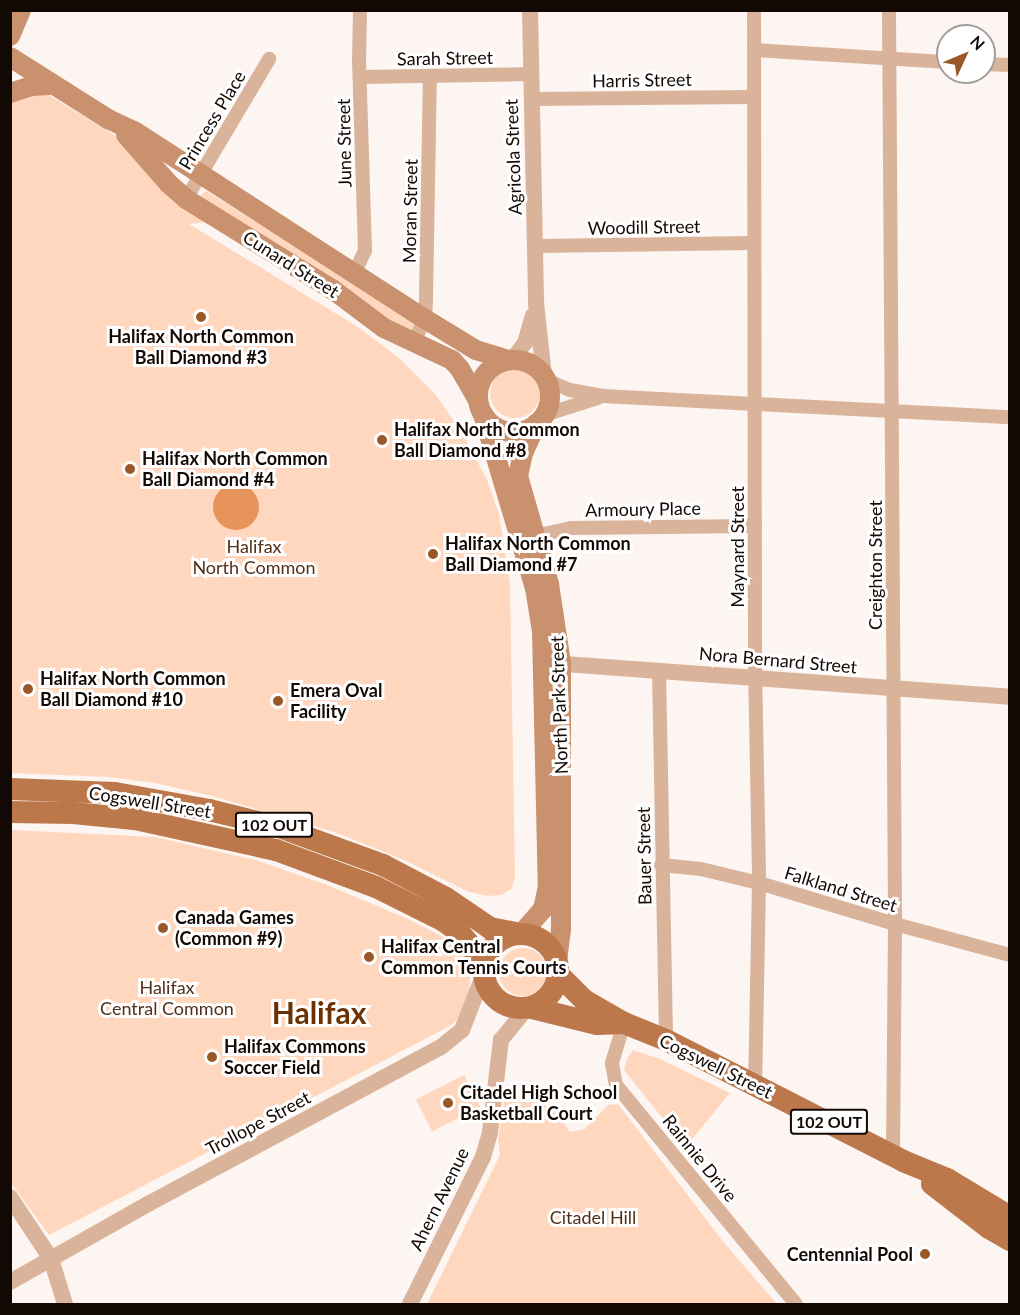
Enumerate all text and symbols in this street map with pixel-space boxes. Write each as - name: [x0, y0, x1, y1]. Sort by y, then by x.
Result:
- north arrow: [936, 24, 996, 84]
- text: N: [967, 31, 989, 54]
- street label: Sarah Street: [397, 46, 493, 70]
- street label: Princess Place: [174, 67, 250, 173]
- street label: Harris Street: [592, 68, 692, 92]
- street label: June Street: [332, 98, 356, 188]
- street label: Agricola Street: [500, 99, 526, 215]
- street label: Moran Street: [398, 159, 422, 263]
- street label: Woodill Street: [587, 215, 701, 239]
- street label: Cunard Street: [239, 226, 343, 302]
- marker: Halifax North Common Ball Diamond #3: [194, 310, 208, 324]
- place label: Halifax North Common Ball Diamond #3: [108, 326, 294, 368]
- place label: Halifax North Common Ball Diamond #8: [394, 419, 580, 462]
- marker: Halifax North Common Ball Diamond #8: [375, 433, 389, 447]
- place label: Halifax North Common Ball Diamond #4: [142, 448, 328, 490]
- marker: Halifax North Common Ball Diamond #4: [123, 462, 137, 476]
- street label: Maynard Street: [726, 486, 748, 608]
- street label: Armoury Place: [585, 497, 701, 521]
- street label: Creighton Street: [864, 500, 886, 630]
- place label: Halifax North Common Ball Diamond #7: [445, 533, 631, 576]
- park label: Halifax North Common: [192, 536, 316, 578]
- marker: Halifax North Common Ball Diamond #7: [426, 547, 440, 561]
- street label: North Park Street: [546, 635, 572, 775]
- street label: Nora Bernard Street: [698, 642, 858, 678]
- place label: Halifax North Common Ball Diamond #10: [40, 668, 226, 710]
- place label: Emera Oval Facility: [290, 680, 382, 722]
- marker: Halifax North Common Ball Diamond #10: [21, 682, 35, 696]
- marker: Emera Oval Facility: [271, 694, 285, 708]
- street label: Cogswell Street: [87, 782, 213, 822]
- street label: Bauer Street: [632, 807, 656, 905]
- road number: 102 OUT: [234, 812, 314, 838]
- street label: Falkland Street: [782, 862, 900, 916]
- place label: Canada Games (Common #9): [175, 907, 294, 950]
- marker: Canada Games (Common #9): [156, 921, 170, 935]
- place label: Halifax Central Common Tennis Courts: [381, 936, 567, 978]
- marker: Halifax Central Common Tennis Courts: [362, 950, 376, 964]
- park label: Halifax Central Common: [100, 977, 234, 1020]
- district label: Halifax: [272, 994, 366, 1030]
- street label: Cogswell Street: [656, 1029, 776, 1103]
- place label: Halifax Commons Soccer Field: [224, 1036, 366, 1078]
- marker: Halifax Commons Soccer Field: [205, 1050, 219, 1064]
- place label: Citadel High School Basketball Court: [460, 1082, 617, 1124]
- street label: Trollope Street: [202, 1086, 314, 1160]
- marker: Citadel High School Basketball Court: [441, 1096, 455, 1110]
- road number: 102 OUT: [788, 1109, 870, 1135]
- street label: Rainnie Drive: [658, 1110, 742, 1206]
- street label: Ahern Avenue: [405, 1144, 473, 1254]
- park label: Citadel Hill: [550, 1206, 636, 1228]
- place label: Centennial Pool: [787, 1243, 913, 1265]
- marker: Centennial Pool: [918, 1247, 932, 1261]

